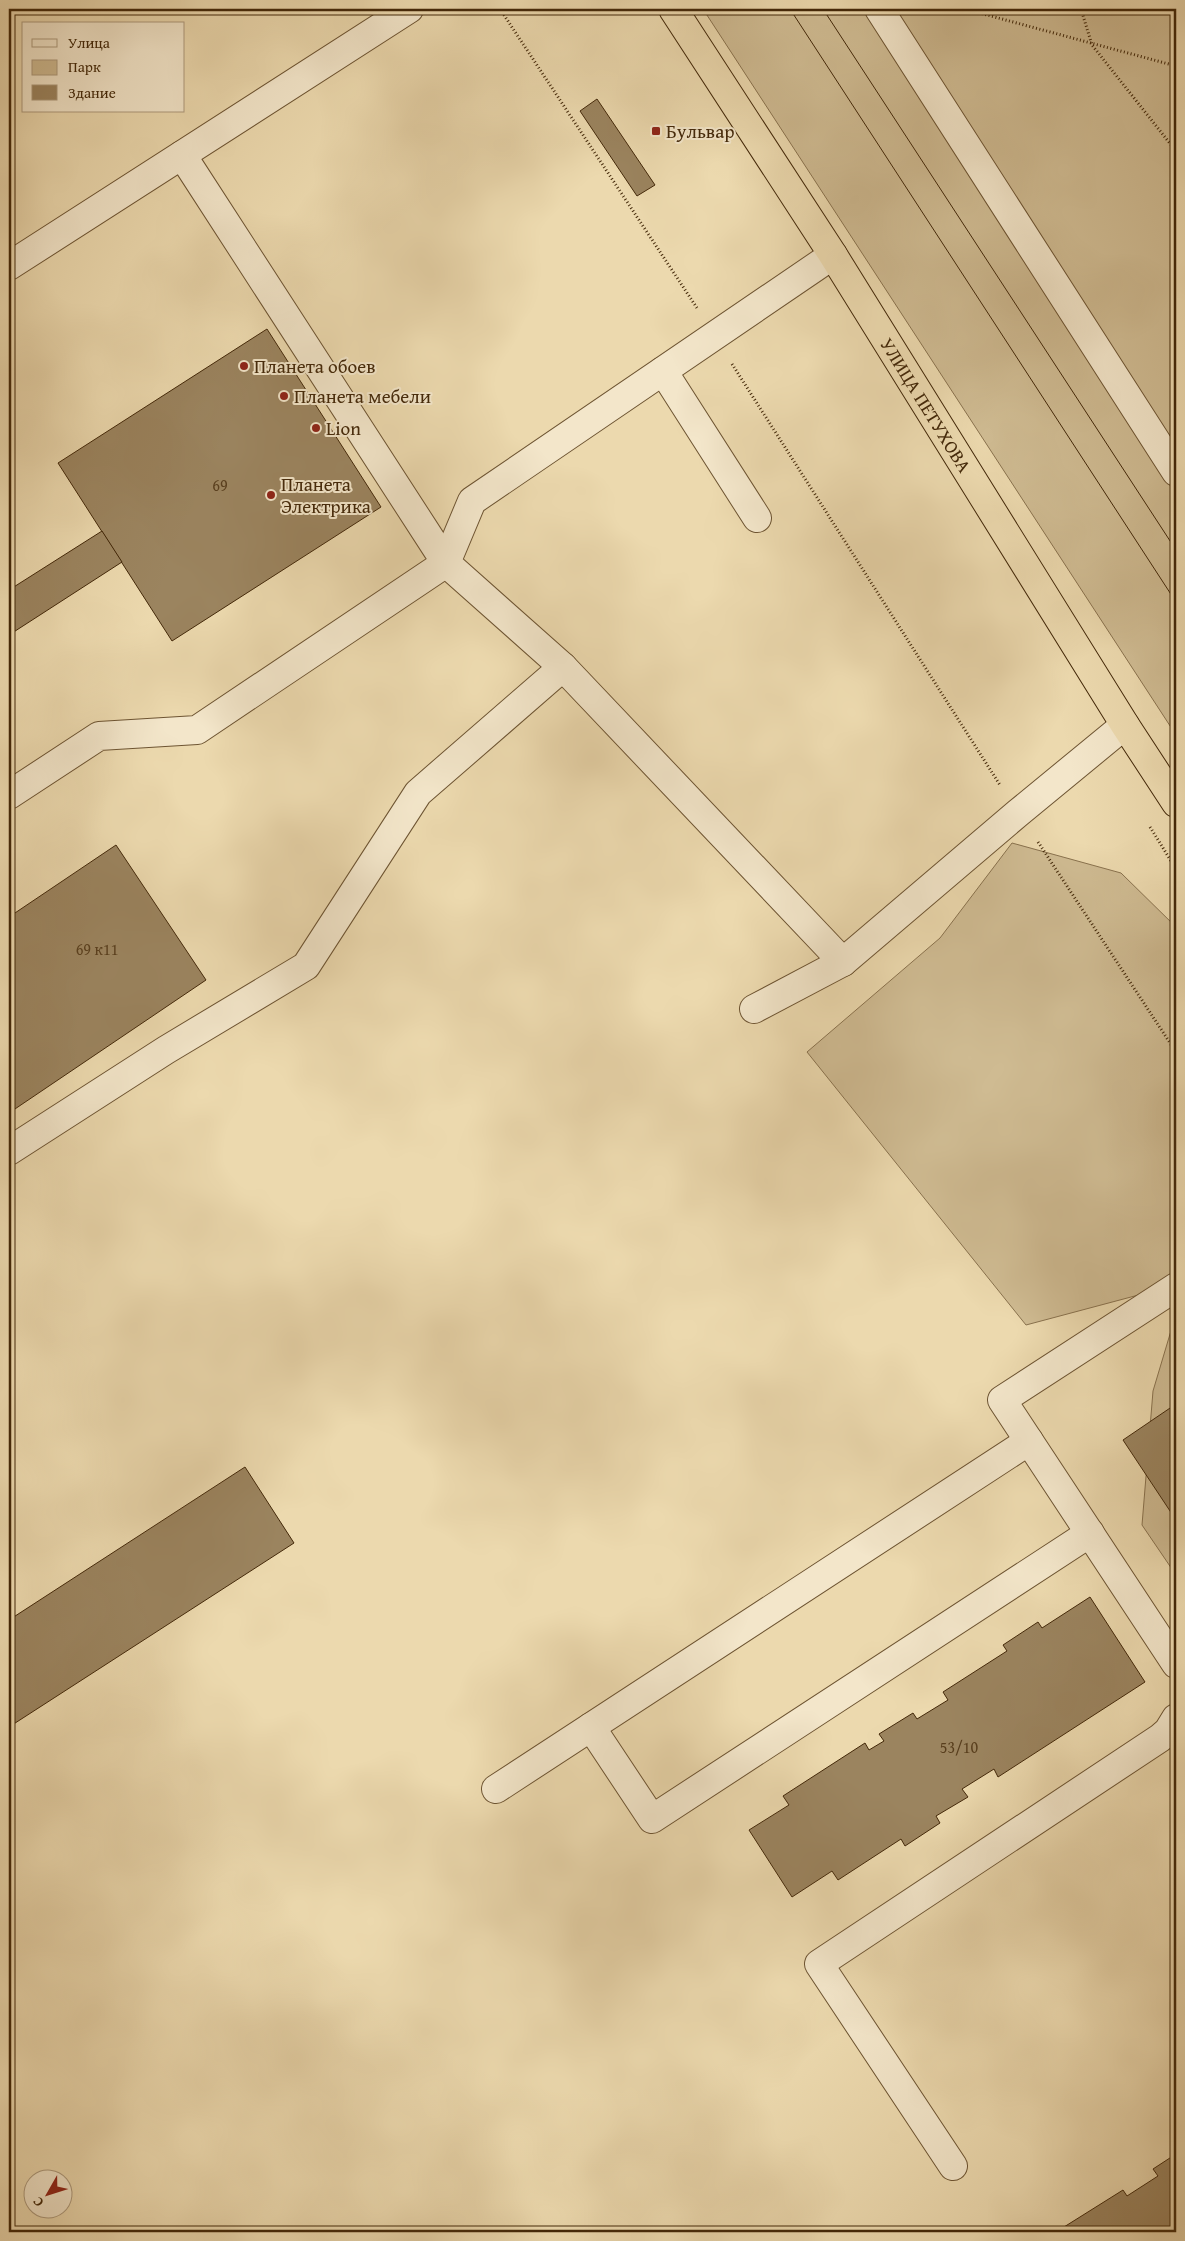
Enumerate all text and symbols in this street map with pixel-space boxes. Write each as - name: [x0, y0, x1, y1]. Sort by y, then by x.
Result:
- legend: [22, 22, 185, 112]
- text: Улица: [68, 32, 111, 53]
- text: Парк: [68, 56, 101, 77]
- text: Здание: [68, 82, 116, 103]
- place label: Бульвар: [666, 117, 734, 145]
- marker: Бульвар: [650, 125, 662, 137]
- street label: УЛИЦА ПЕТУХОВА: [874, 332, 979, 478]
- place label: Планета обоев: [254, 352, 375, 380]
- marker: Планета обоев: [238, 360, 250, 372]
- place label: Планета мебели: [294, 382, 431, 410]
- marker: Планета мебели: [278, 390, 290, 402]
- place label: Lion: [326, 414, 361, 442]
- marker: Lion: [310, 422, 322, 434]
- place label: Планета Электрика: [281, 470, 371, 520]
- house number: 69: [212, 473, 228, 497]
- marker: Планета Электрика: [265, 489, 277, 501]
- house number: 69 к11: [76, 937, 118, 961]
- house number: 53/10: [940, 1735, 978, 1759]
- north arrow: [22, 2168, 72, 2218]
- text: С: [28, 2193, 48, 2212]

